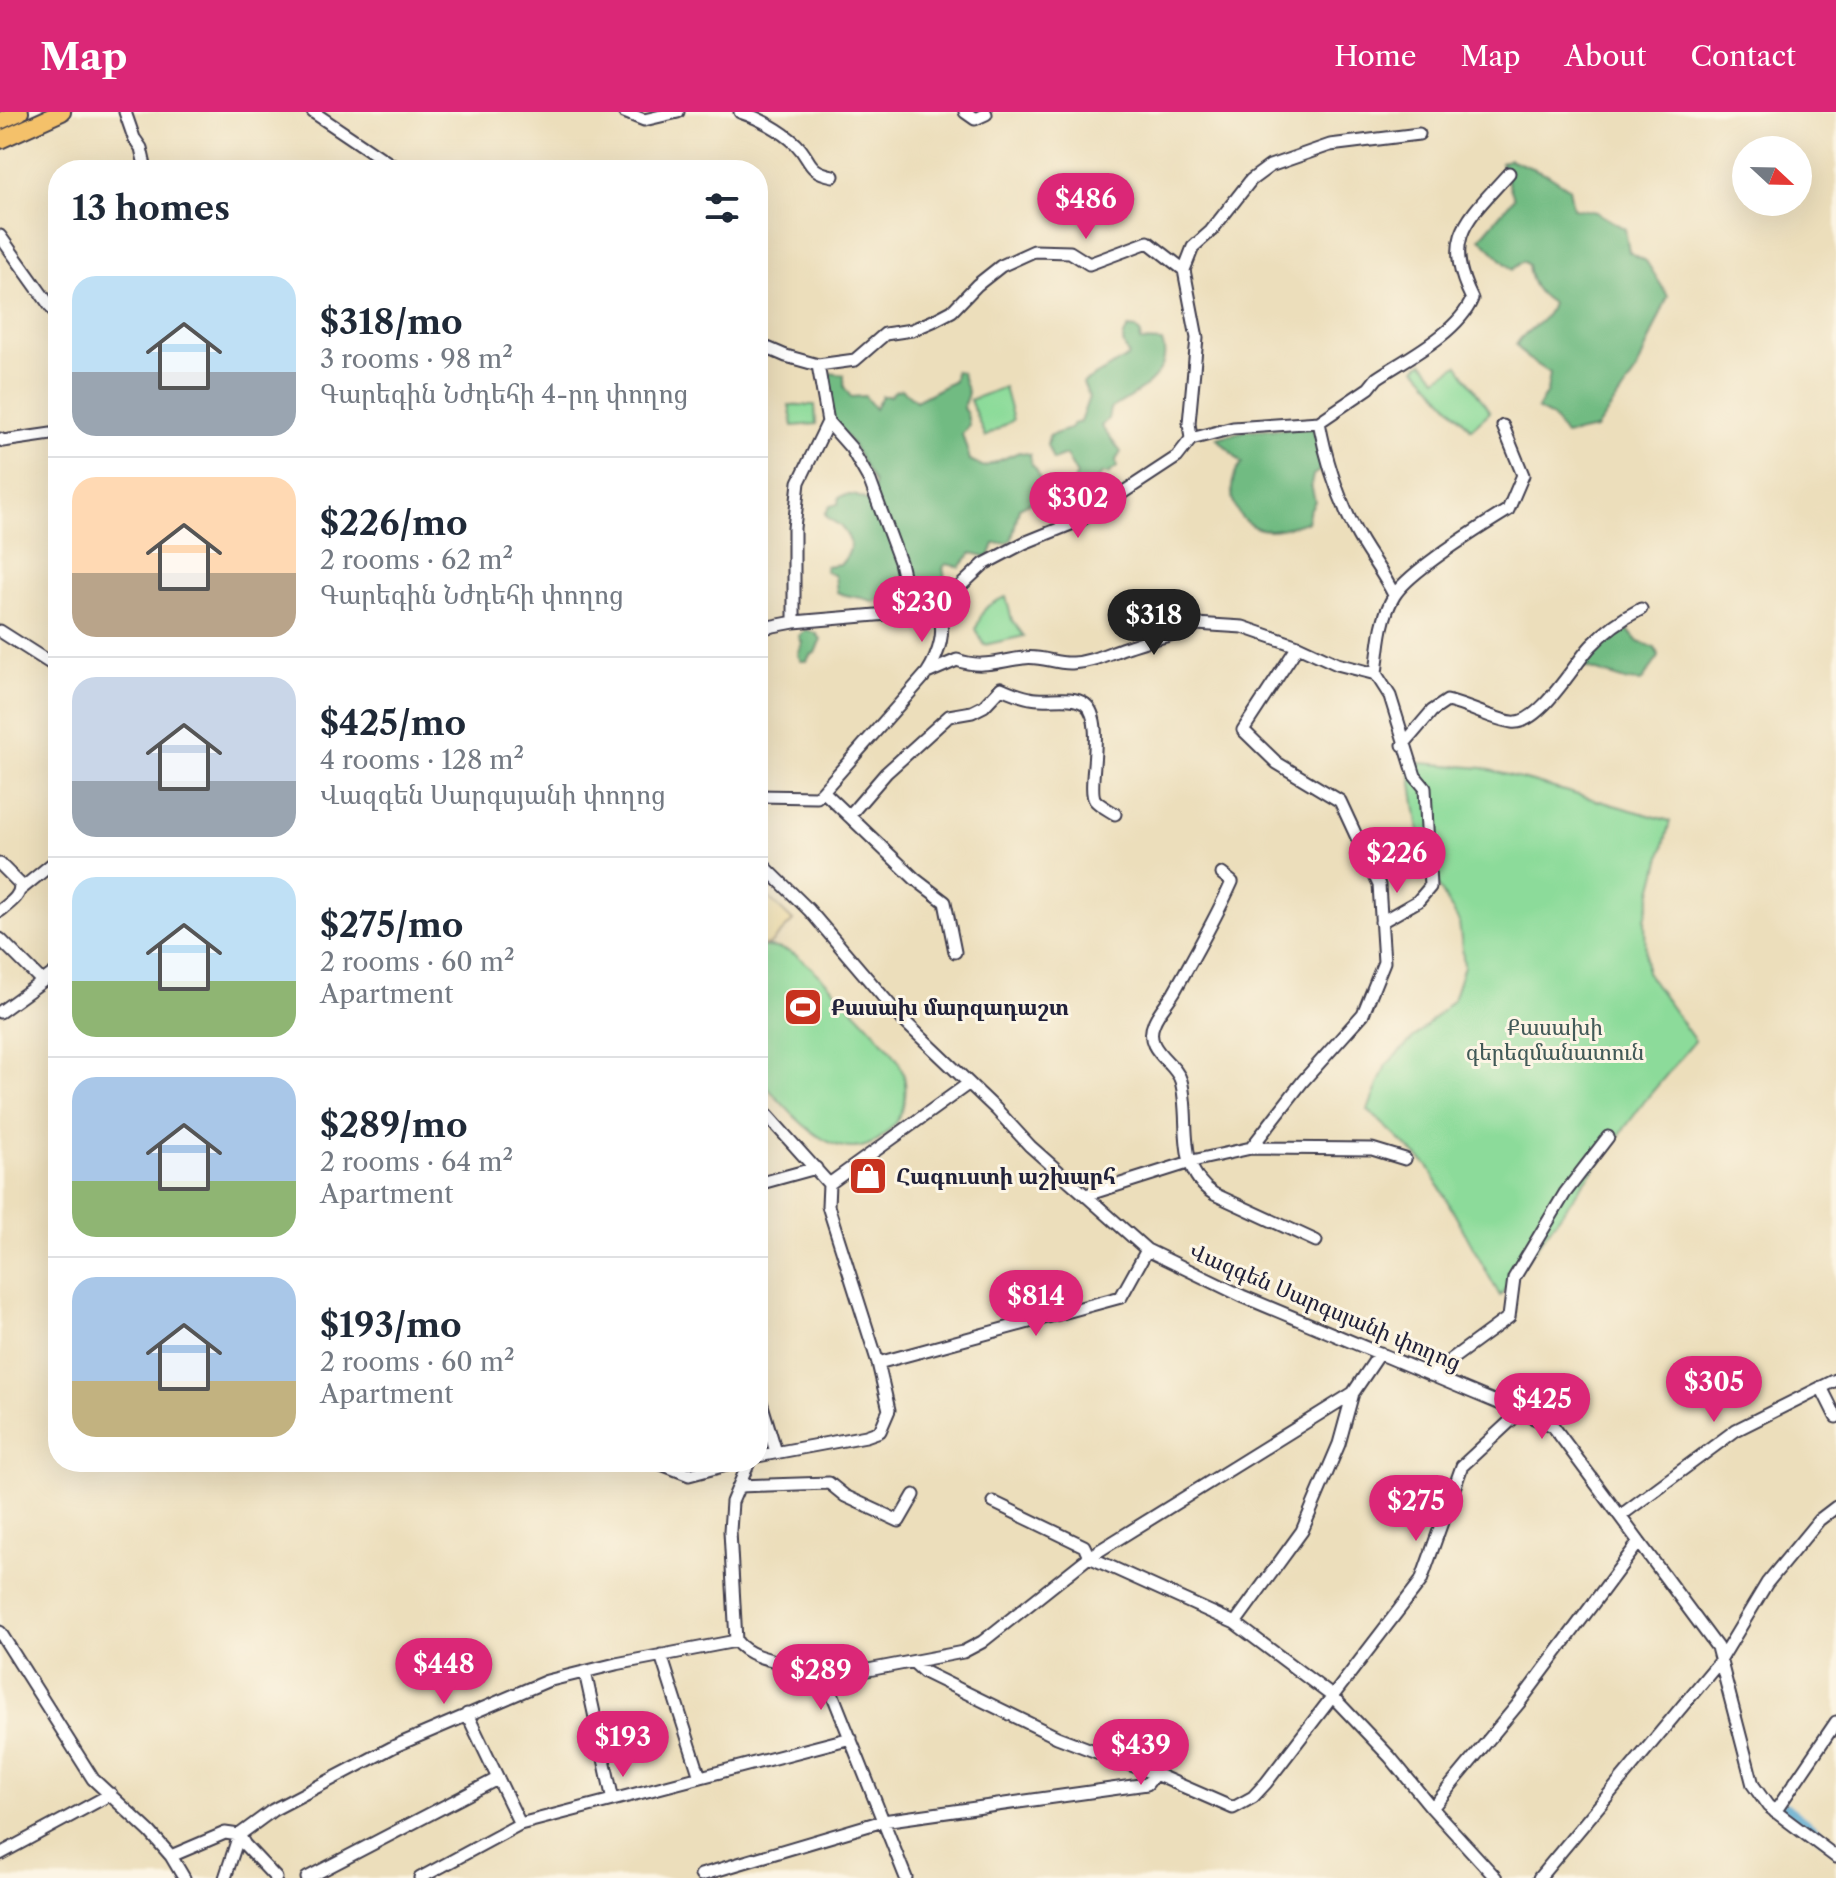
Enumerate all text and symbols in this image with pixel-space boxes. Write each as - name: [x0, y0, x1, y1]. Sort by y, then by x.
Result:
- text: Map: [40, 33, 128, 80]
- text: Home: [1334, 39, 1416, 73]
- text: Map: [1460, 39, 1520, 73]
- text: About: [1564, 39, 1646, 73]
- text: Contact: [1690, 39, 1796, 73]
- north arrow: [1732, 136, 1812, 216]
- map controls: [1732, 136, 1812, 216]
- pin: $486: [1039, 173, 1133, 241]
- text: $486: [1055, 183, 1117, 215]
- icon: filters: [700, 186, 744, 230]
- text: 13 homes: [72, 187, 230, 229]
- text: $318/mo: [320, 301, 463, 343]
- icon: home: [136, 308, 232, 404]
- text: 3 rooms · 98 m²: [320, 343, 513, 375]
- text: Գարեգին Նժդեհի 4-րդ փողոց: [320, 378, 688, 410]
- pin: $302: [1031, 472, 1125, 540]
- text: $302: [1047, 482, 1109, 514]
- text: $226/mo: [320, 502, 468, 544]
- icon: home: [136, 509, 232, 605]
- text: 2 rooms · 62 m²: [320, 544, 513, 576]
- pin: $230: [875, 576, 969, 644]
- text: Գարեգին Նժդեհի փողոց: [320, 579, 624, 611]
- text: $230: [891, 586, 953, 618]
- pin: $318: [1107, 589, 1201, 657]
- text: $318: [1126, 599, 1182, 631]
- text: $425/mo: [320, 702, 466, 744]
- icon: home: [136, 709, 232, 805]
- text: 4 rooms · 128 m²: [320, 744, 524, 776]
- text: Վազգեն Սարգսյանի փողոց: [320, 779, 666, 811]
- pin: $226: [1350, 827, 1444, 895]
- text: $226: [1367, 837, 1427, 869]
- text: $275/mo: [320, 904, 463, 946]
- icon: home: [136, 909, 232, 1005]
- text: 2 rooms · 60 m²: [320, 946, 515, 978]
- text: Apartment: [320, 978, 453, 1010]
- sports icon: Քասախ մարզադաշտ: [782, 986, 824, 1028]
- place label: Քասախ մարզադաշտ: [831, 994, 1069, 1021]
- park label: Քասախի գերեզմանատուն: [1466, 1014, 1644, 1066]
- text: $289/mo: [320, 1104, 468, 1146]
- icon: home: [136, 1109, 232, 1205]
- text: 2 rooms · 64 m²: [320, 1146, 513, 1178]
- shop icon: Հագուստի աշխարհ: [847, 1155, 889, 1197]
- place label: Հագուստի աշխարհ: [896, 1163, 1116, 1190]
- text: Apartment: [320, 1178, 453, 1210]
- street label: Վազգեն Սարգսյանի փողոց: [1185, 1237, 1465, 1377]
- pin: $814: [989, 1270, 1083, 1338]
- text: $814: [1007, 1280, 1065, 1312]
- text: $193/mo: [320, 1304, 462, 1346]
- icon: home: [136, 1309, 232, 1405]
- text: 2 rooms · 60 m²: [320, 1346, 515, 1378]
- pin: $305: [1667, 1356, 1761, 1424]
- text: $305: [1684, 1366, 1744, 1398]
- pin: $425: [1495, 1373, 1589, 1441]
- text: Apartment: [320, 1378, 453, 1410]
- text: $425: [1512, 1383, 1572, 1415]
- pin: $275: [1369, 1475, 1463, 1543]
- text: $275: [1387, 1485, 1445, 1517]
- pin: $448: [397, 1638, 491, 1706]
- pin: $289: [774, 1644, 868, 1712]
- text: $448: [413, 1648, 475, 1680]
- text: $289: [790, 1654, 852, 1686]
- pin: $193: [576, 1711, 670, 1779]
- pin: $439: [1094, 1719, 1188, 1787]
- text: $193: [595, 1721, 651, 1753]
- text: $439: [1111, 1729, 1171, 1761]

